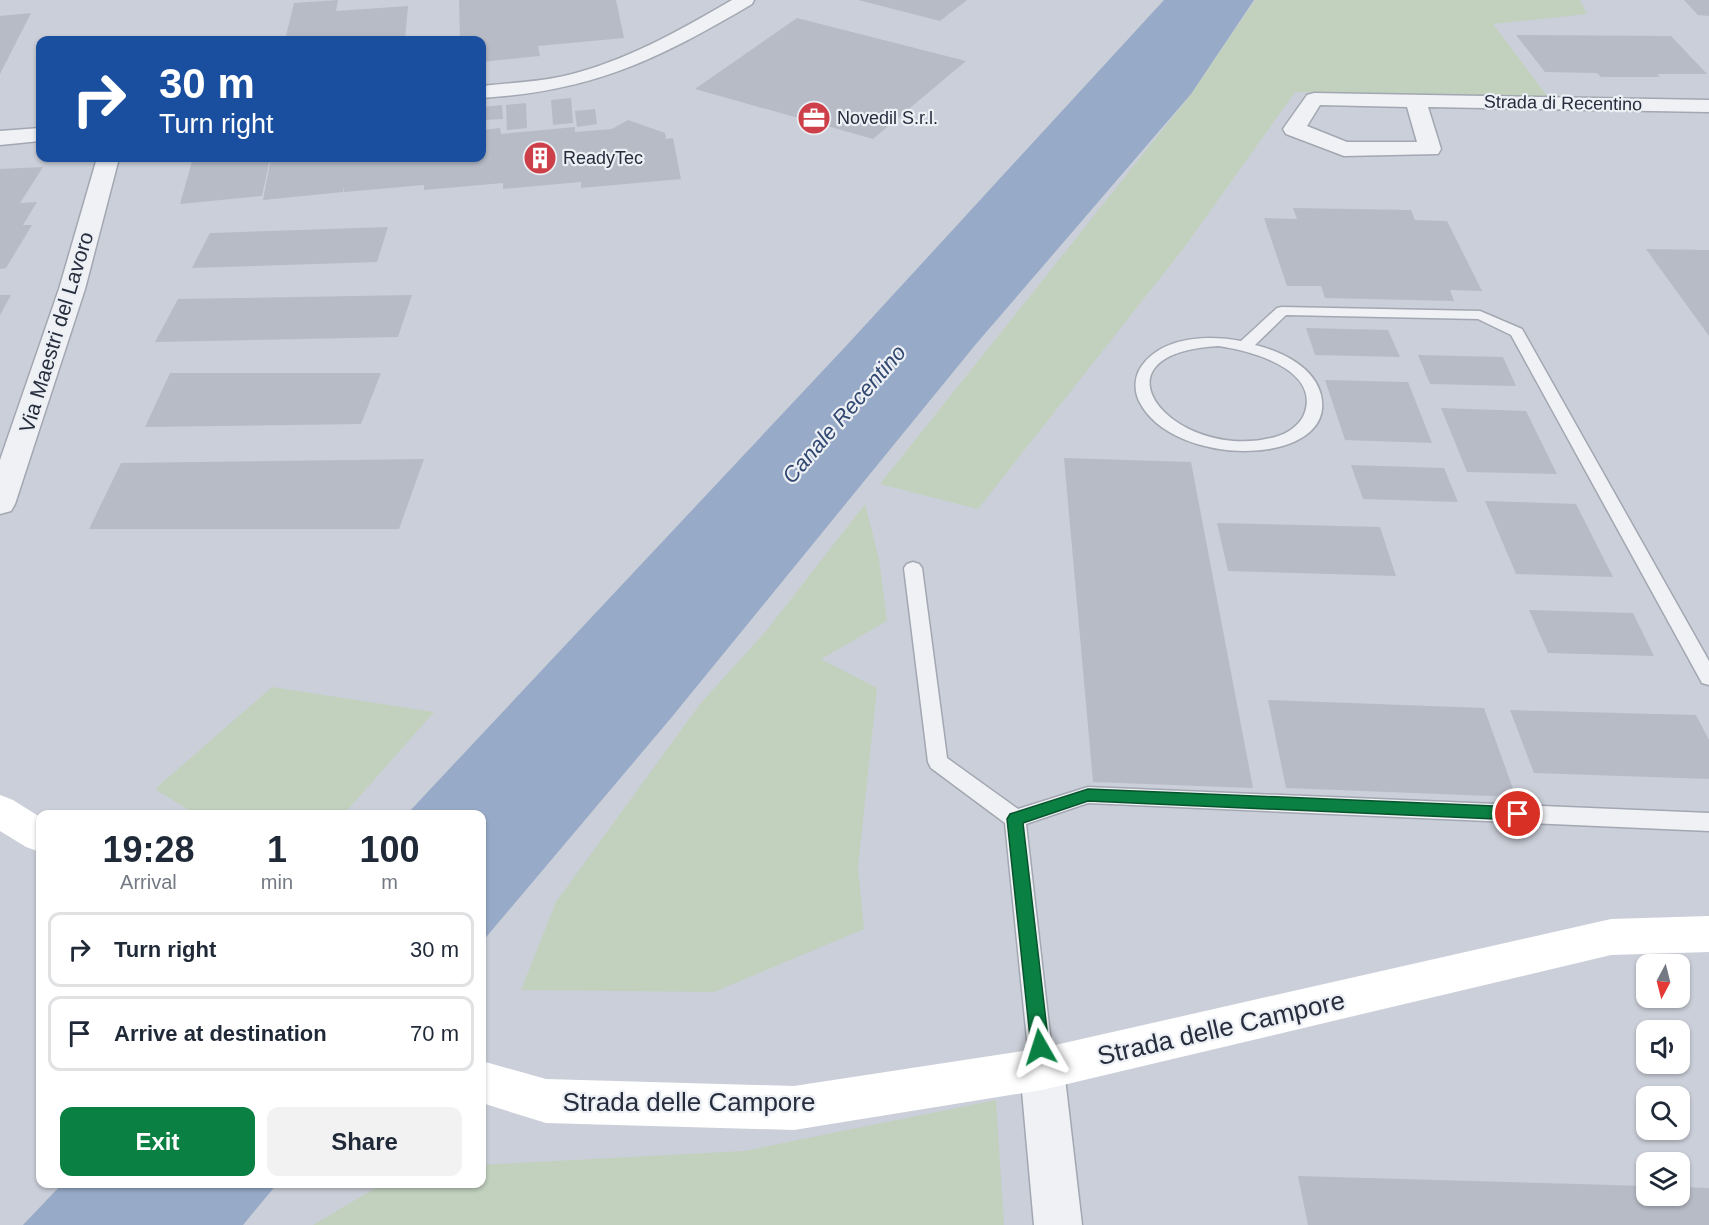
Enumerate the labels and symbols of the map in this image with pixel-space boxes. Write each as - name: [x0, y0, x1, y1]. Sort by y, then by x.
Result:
- street label: Strada di Recentino: [1484, 92, 1642, 114]
- office icon: Novedil S.r.l.: [796, 100, 832, 136]
- place label: Novedil S.r.l.: [837, 108, 938, 128]
- building icon: ReadyTec: [522, 140, 558, 176]
- place label: ReadyTec: [563, 148, 643, 168]
- street label: Via Maestri del Lavoro: [15, 229, 97, 435]
- water label: Canale Recentino: [777, 340, 911, 488]
- pin: [1492, 788, 1543, 839]
- north arrow: [1636, 954, 1690, 1008]
- street label: Strada delle Campore: [1094, 985, 1348, 1071]
- position arrow: [1008, 1015, 1072, 1079]
- street label: Strada delle Campore: [563, 1087, 815, 1117]

